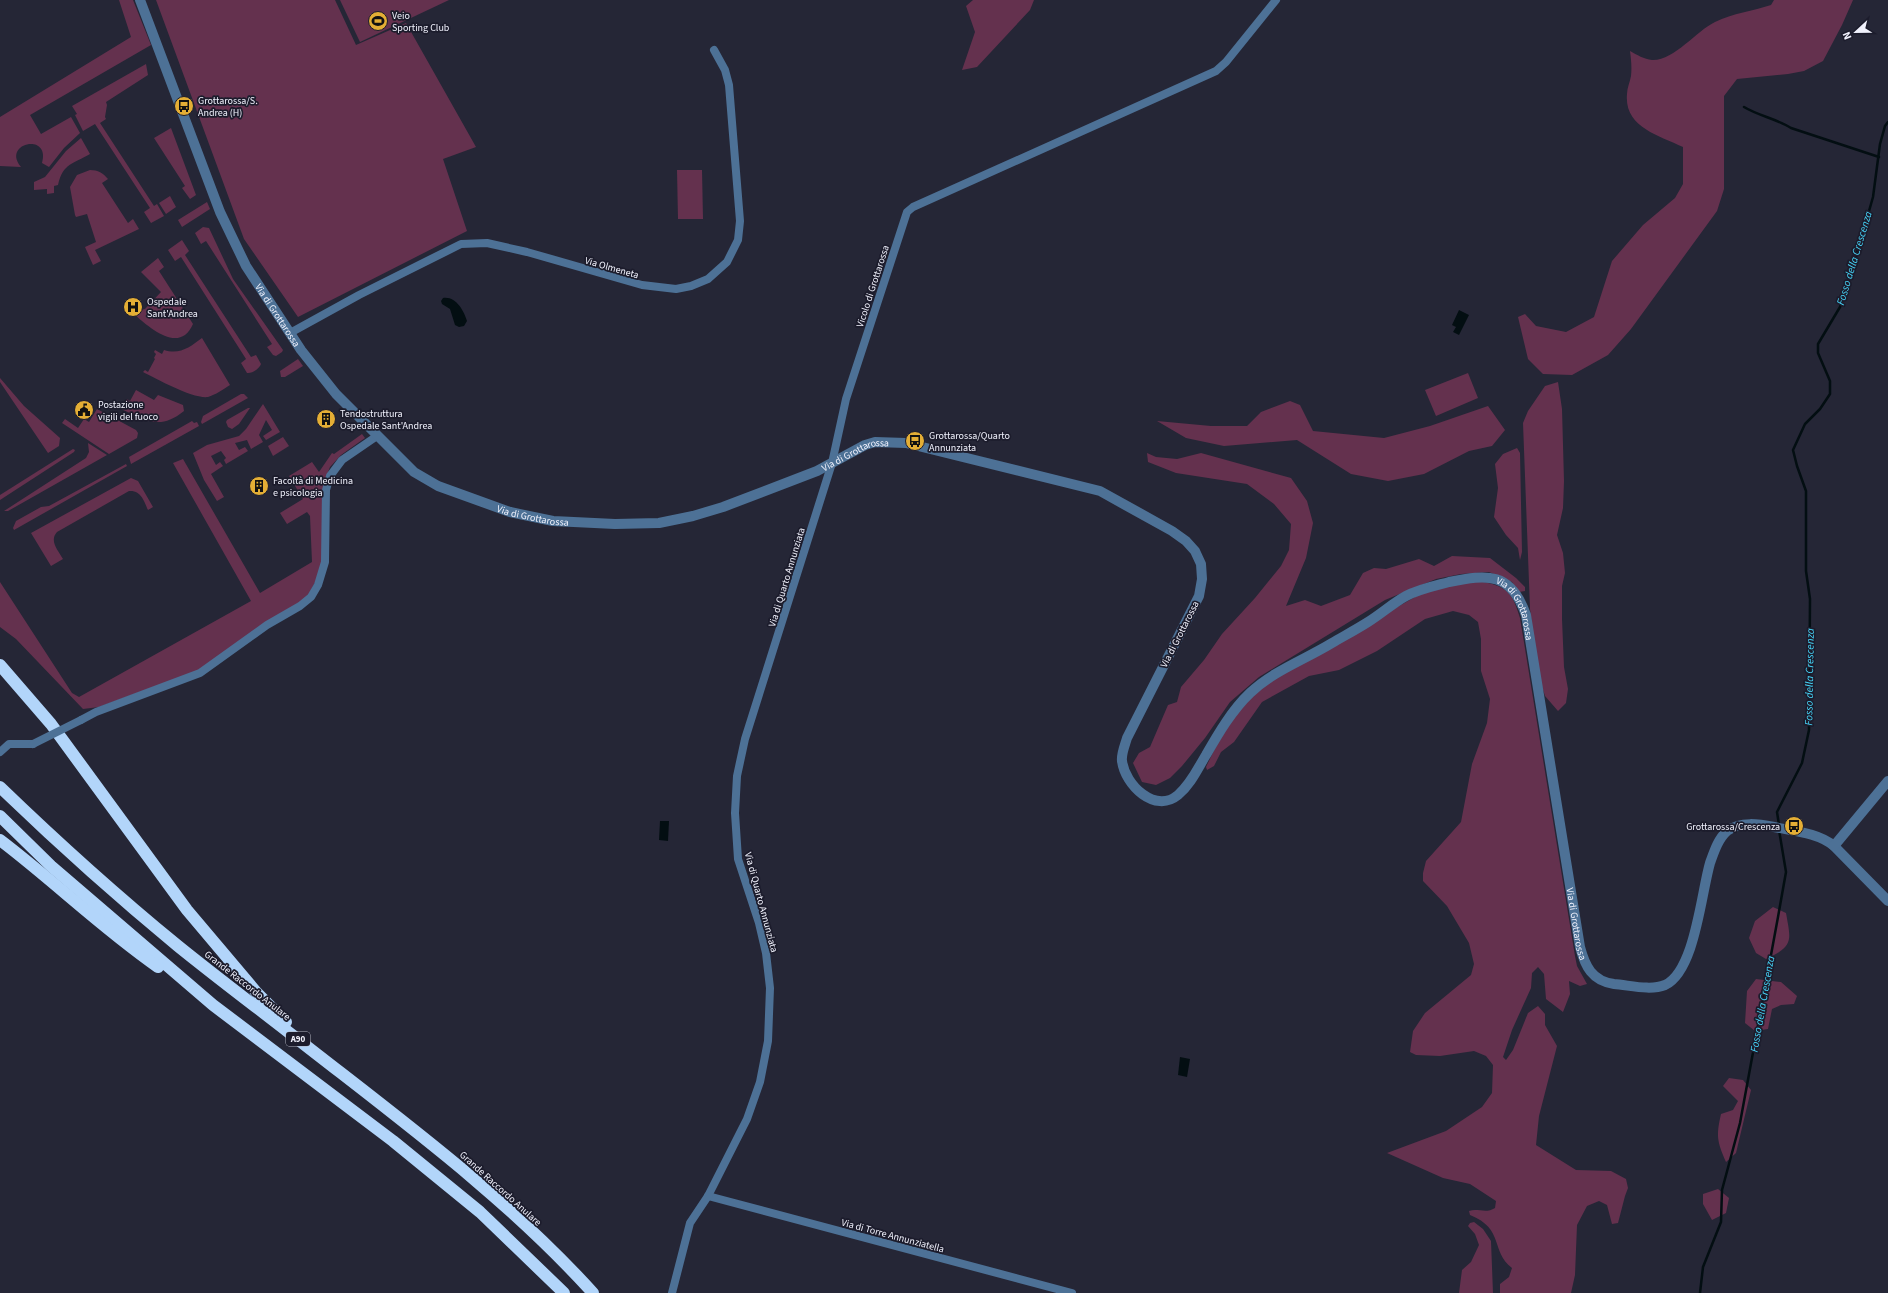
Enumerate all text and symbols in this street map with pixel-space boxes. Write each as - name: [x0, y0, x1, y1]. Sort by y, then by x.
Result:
- place label: Veio Sporting Club: [392, 9, 450, 35]
- sports icon: Veio Sporting Club: [367, 10, 389, 32]
- north arrow: [1836, 12, 1876, 52]
- text: N: [1839, 29, 1856, 42]
- place label: Grottarossa/S. Andrea (H): [198, 94, 258, 120]
- bus stop icon: Grottarossa/S. Andrea (H): [173, 95, 195, 117]
- water label: Fosso della Crescenza: [1833, 209, 1876, 307]
- street label: Vicolo di Grottarossa: [853, 243, 893, 329]
- street label: Via Olmeneta: [583, 254, 640, 282]
- street label: Via di Grottarossa: [251, 281, 303, 350]
- place label: Ospedale Sant'Andrea: [147, 295, 198, 321]
- hospital icon: Ospedale Sant'Andrea: [122, 296, 144, 318]
- place label: Postazione vigili del fuoco: [98, 398, 158, 424]
- public building icon: Postazione vigili del fuoco: [73, 399, 95, 421]
- place label: Tendostruttura Ospedale Sant'Andrea: [340, 407, 432, 433]
- building icon: Tendostruttura Ospedale Sant'Andrea: [315, 408, 337, 430]
- place label: Grottarossa/Quarto Annunziata: [929, 429, 1010, 455]
- bus stop icon: Grottarossa/Quarto Annunziata: [904, 430, 926, 452]
- street label: Via di Grottarossa: [819, 436, 889, 475]
- place label: Facoltà di Medicina e psicologia: [273, 474, 353, 500]
- building icon: Facoltà di Medicina e psicologia: [248, 475, 270, 497]
- street label: Via di Grottarossa: [495, 502, 569, 530]
- street label: Via di Quarto Annunziata: [765, 526, 809, 629]
- street label: Via di Grottarossa: [1494, 574, 1536, 641]
- street label: Via di Grottarossa: [1157, 599, 1203, 670]
- water label: Fosso della Crescenza: [1801, 628, 1818, 726]
- bus stop icon: Grottarossa/Crescenza: [1783, 815, 1805, 837]
- place label: Grottarossa/Crescenza: [1686, 820, 1780, 834]
- street label: Via di Quarto Annunziata: [741, 851, 781, 954]
- street label: Via di Grottarossa: [1562, 887, 1590, 962]
- street label: Grande Raccordo Anulare: [201, 948, 293, 1024]
- water label: Fosso della Crescenza: [1747, 955, 1778, 1053]
- road number: A90: [286, 1032, 310, 1046]
- street label: Grande Raccordo Anulare: [456, 1148, 544, 1229]
- street label: Via di Torre Annunziatella: [840, 1216, 946, 1256]

